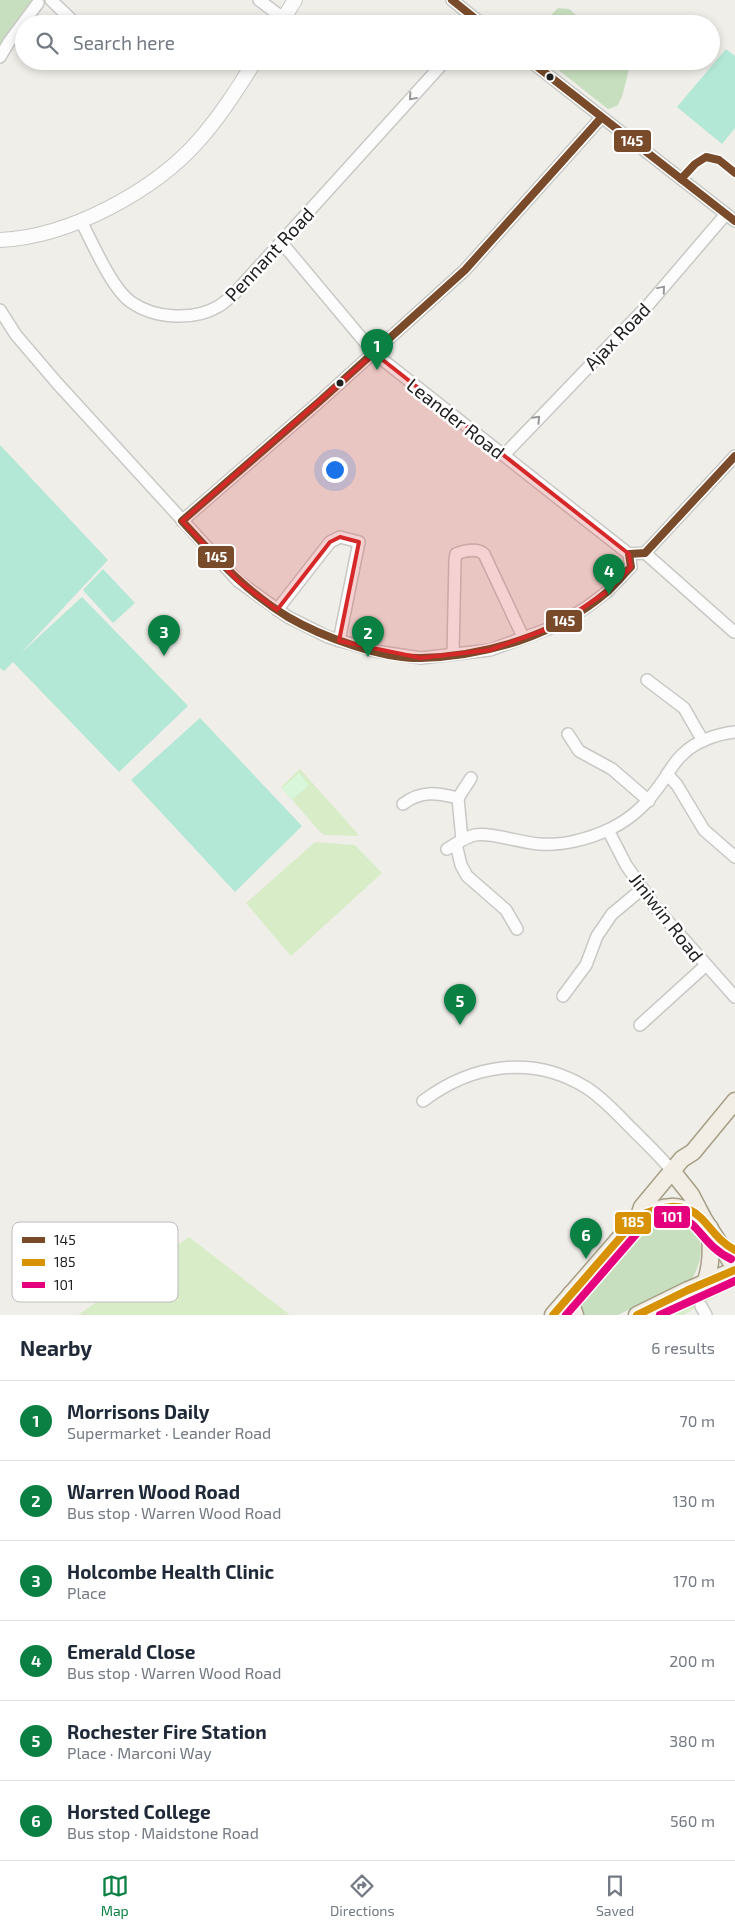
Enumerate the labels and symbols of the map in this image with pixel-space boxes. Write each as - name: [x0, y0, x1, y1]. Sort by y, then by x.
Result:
- unlabelled marker: [545, 72, 555, 82]
- one-way arrow: [409, 92, 418, 101]
- line badge: 145: [613, 129, 652, 153]
- text: 145: [621, 132, 644, 149]
- street label: Pennant Road: [220, 202, 318, 306]
- one-way arrow: [656, 286, 665, 295]
- street label: Ajax Road: [579, 297, 655, 375]
- pin: 1: [361, 329, 393, 370]
- street label: Leander Road: [403, 373, 509, 463]
- unlabelled marker: [335, 378, 345, 388]
- one-way arrow: [531, 416, 540, 425]
- your location: [322, 457, 348, 483]
- line badge: 145: [197, 545, 235, 569]
- text: 145: [205, 548, 228, 565]
- pin: 4: [593, 554, 625, 595]
- line badge: 145: [545, 609, 583, 633]
- text: 145: [553, 612, 576, 629]
- pin: 3: [148, 615, 180, 656]
- pin: 2: [352, 616, 384, 657]
- street label: Jiniwin Road: [625, 868, 709, 966]
- pin: 5: [444, 984, 476, 1025]
- line badge: 101: [653, 1205, 691, 1229]
- text: 101: [662, 1208, 682, 1225]
- line badge: 185: [614, 1211, 652, 1235]
- text: 185: [622, 1213, 645, 1230]
- pin: 6: [570, 1218, 602, 1259]
- legend: [12, 1222, 178, 1302]
- text: 145: [54, 1231, 76, 1248]
- text: 185: [54, 1253, 76, 1270]
- text: 101: [54, 1276, 74, 1293]

